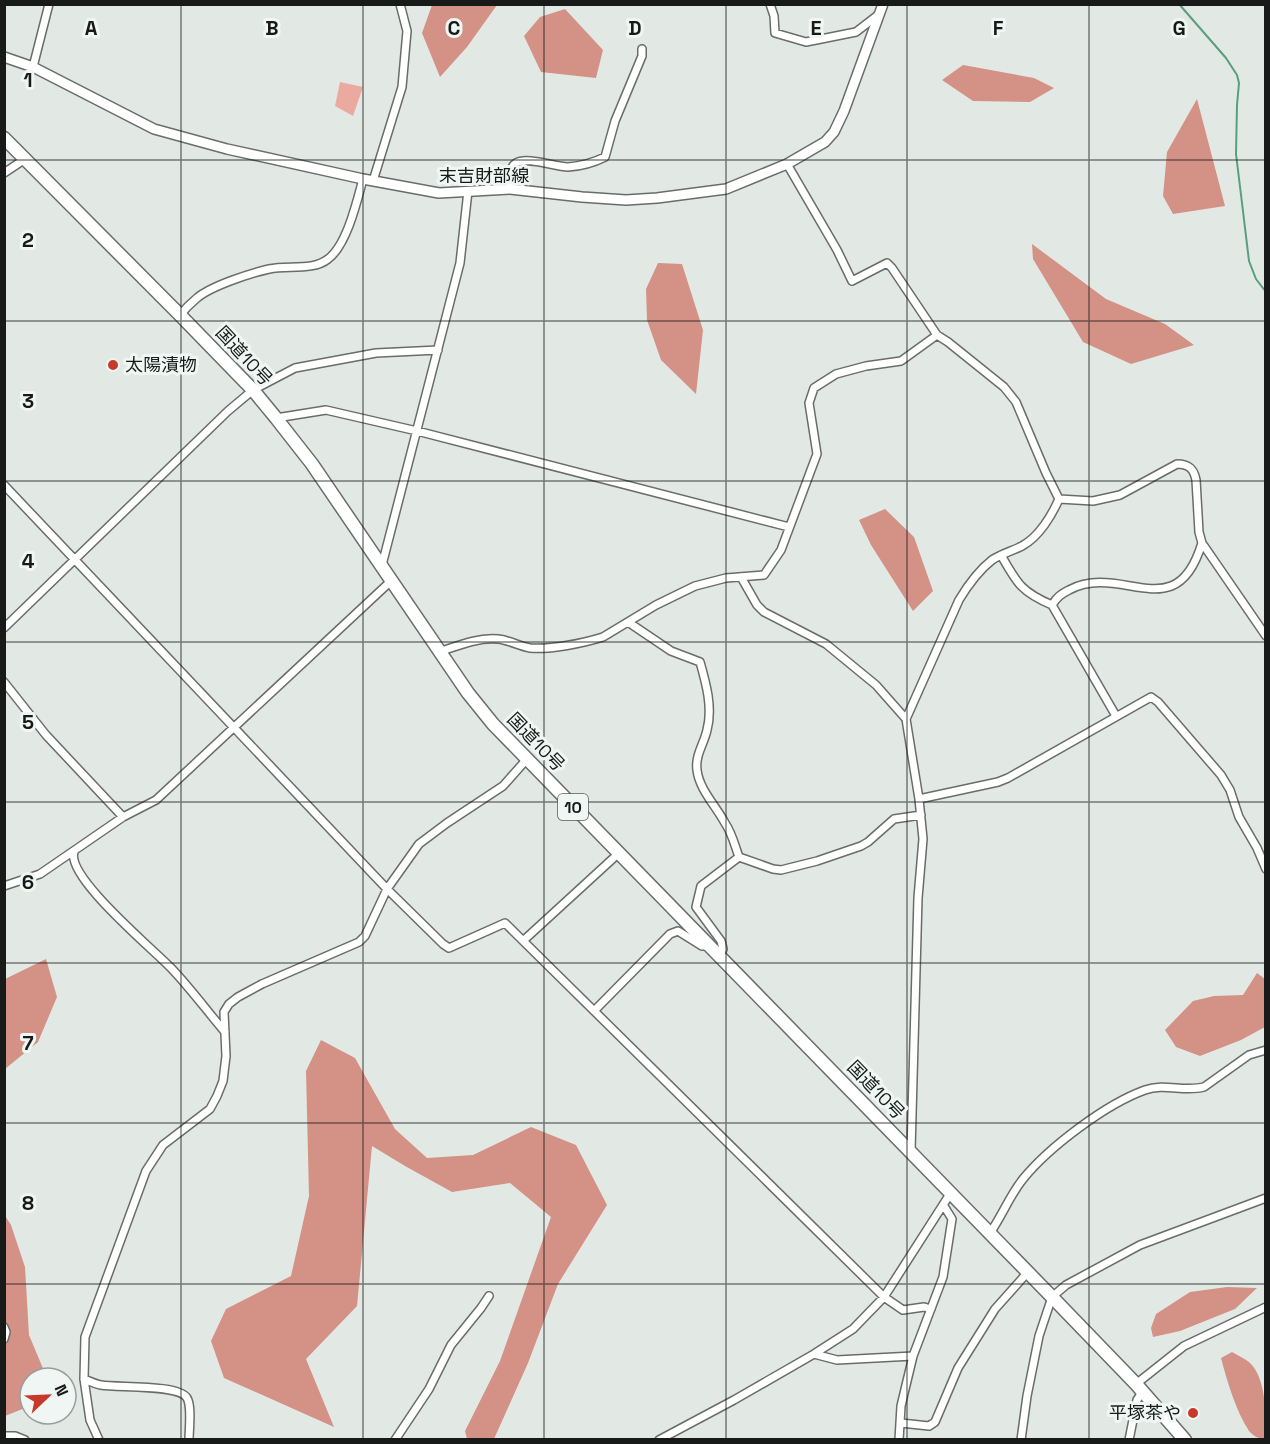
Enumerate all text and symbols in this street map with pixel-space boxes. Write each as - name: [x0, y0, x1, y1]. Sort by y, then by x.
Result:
- text: A: [85, 15, 98, 41]
- text: B: [265, 15, 279, 41]
- text: C: [448, 15, 461, 41]
- text: D: [628, 15, 642, 41]
- text: E: [810, 15, 822, 41]
- text: F: [993, 15, 1004, 41]
- text: G: [1172, 15, 1186, 41]
- text: 1: [23, 67, 33, 93]
- street label: 末吉財部線: [439, 164, 529, 187]
- text: 2: [22, 227, 34, 253]
- street label: 国道10号: [211, 321, 278, 390]
- place label: 太陽漬物: [125, 353, 197, 376]
- marker: 太陽漬物: [106, 358, 120, 372]
- text: 3: [22, 388, 34, 414]
- text: 4: [22, 548, 35, 574]
- street label: 国道10号: [503, 707, 570, 776]
- text: 5: [22, 709, 34, 735]
- road number: 10: [558, 794, 588, 820]
- text: 6: [22, 869, 34, 895]
- text: 7: [22, 1030, 34, 1056]
- street label: 国道10号: [843, 1055, 910, 1124]
- text: 8: [22, 1190, 34, 1216]
- north arrow: [18, 1366, 78, 1426]
- text: N: [50, 1381, 73, 1399]
- place label: 平塚茶や: [1109, 1401, 1181, 1424]
- marker: 平塚茶や: [1186, 1406, 1200, 1420]

